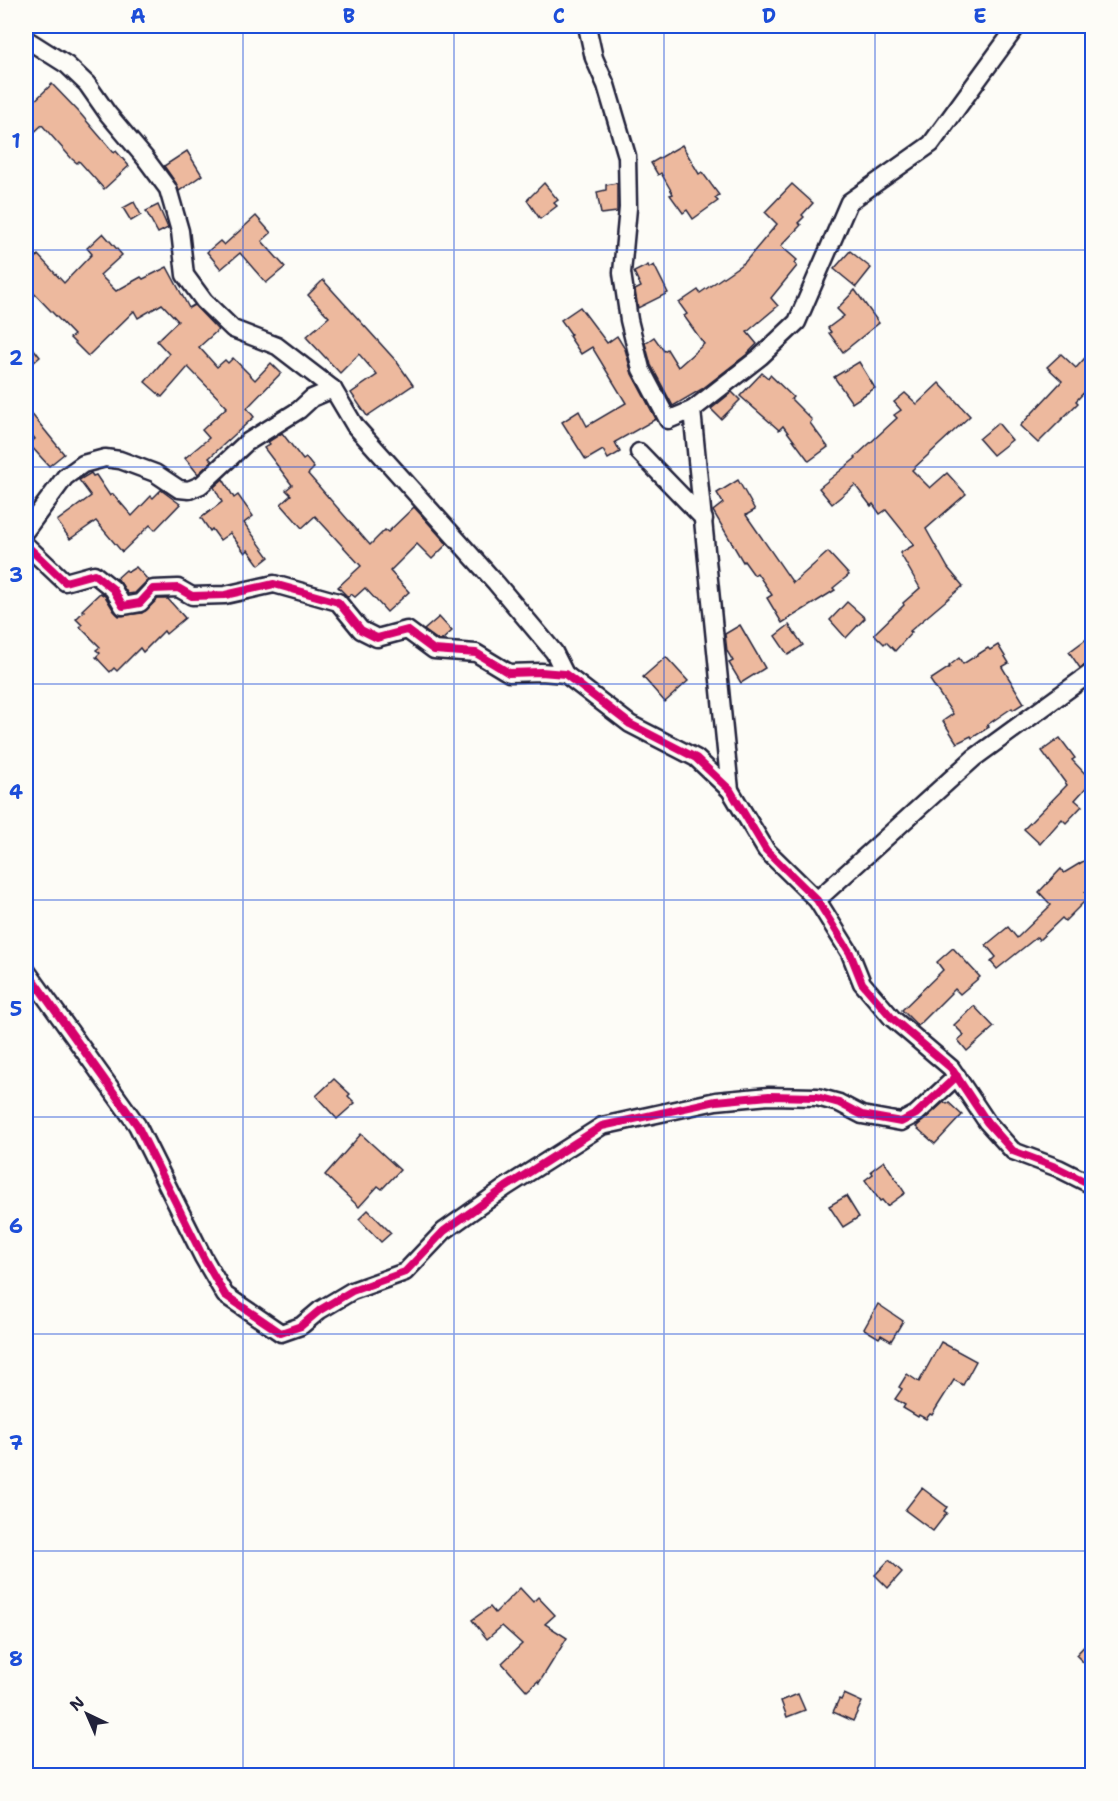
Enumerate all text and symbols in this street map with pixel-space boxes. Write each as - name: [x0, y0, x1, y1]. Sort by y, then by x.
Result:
- text: A: [130, 3, 146, 29]
- text: B: [343, 3, 355, 29]
- text: C: [553, 3, 565, 29]
- text: D: [762, 3, 776, 29]
- text: E: [973, 3, 987, 29]
- text: 1: [11, 128, 21, 154]
- text: 2: [9, 345, 23, 371]
- text: 3: [9, 562, 23, 588]
- text: 4: [9, 779, 23, 805]
- text: 5: [10, 996, 22, 1022]
- text: 6: [9, 1213, 23, 1239]
- text: 7: [9, 1430, 23, 1456]
- text: 8: [9, 1646, 23, 1672]
- north arrow: [57, 1684, 117, 1744]
- text: N: [65, 1692, 89, 1716]

